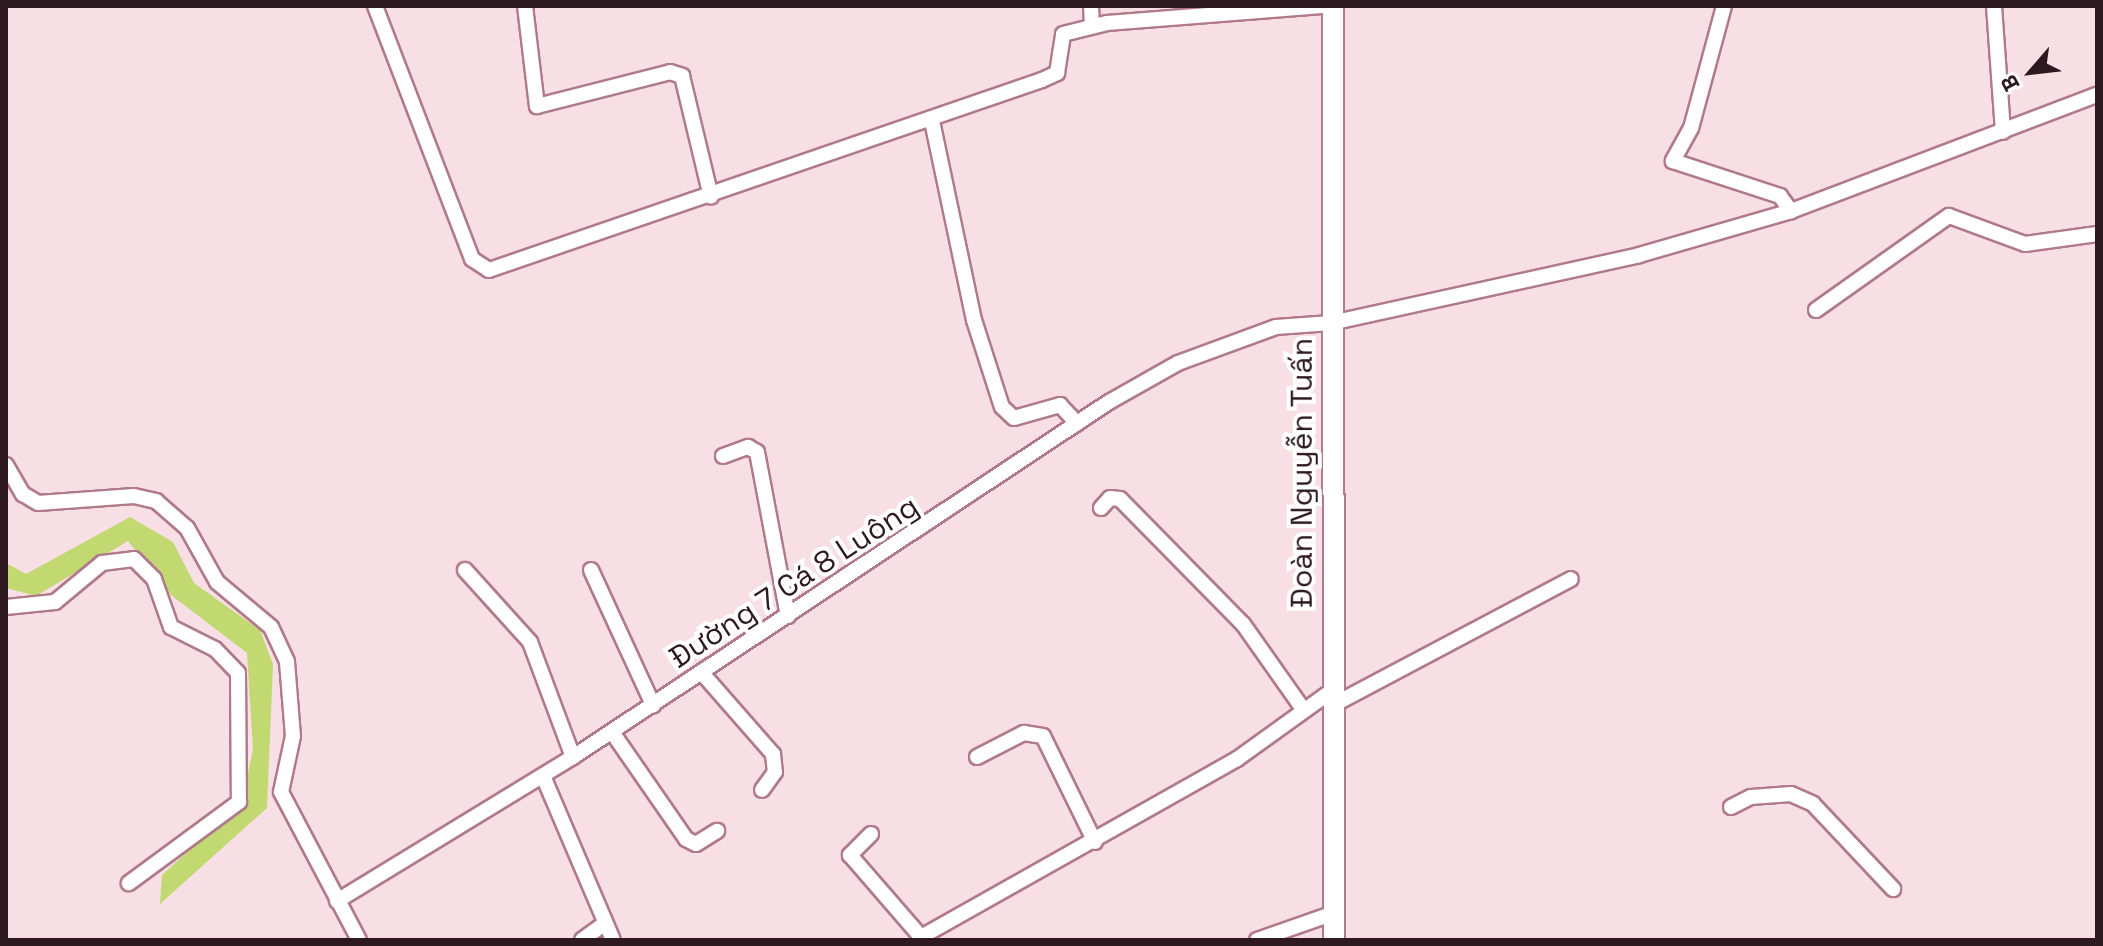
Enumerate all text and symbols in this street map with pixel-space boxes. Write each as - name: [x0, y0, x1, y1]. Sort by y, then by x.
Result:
- north arrow: [1991, 32, 2071, 112]
- text: B: [1994, 70, 2026, 96]
- street label: Đoàn Nguyễn Tuấn: [1284, 338, 1320, 608]
- street label: Đường 7 Cá 8 Luông: [663, 488, 925, 676]

